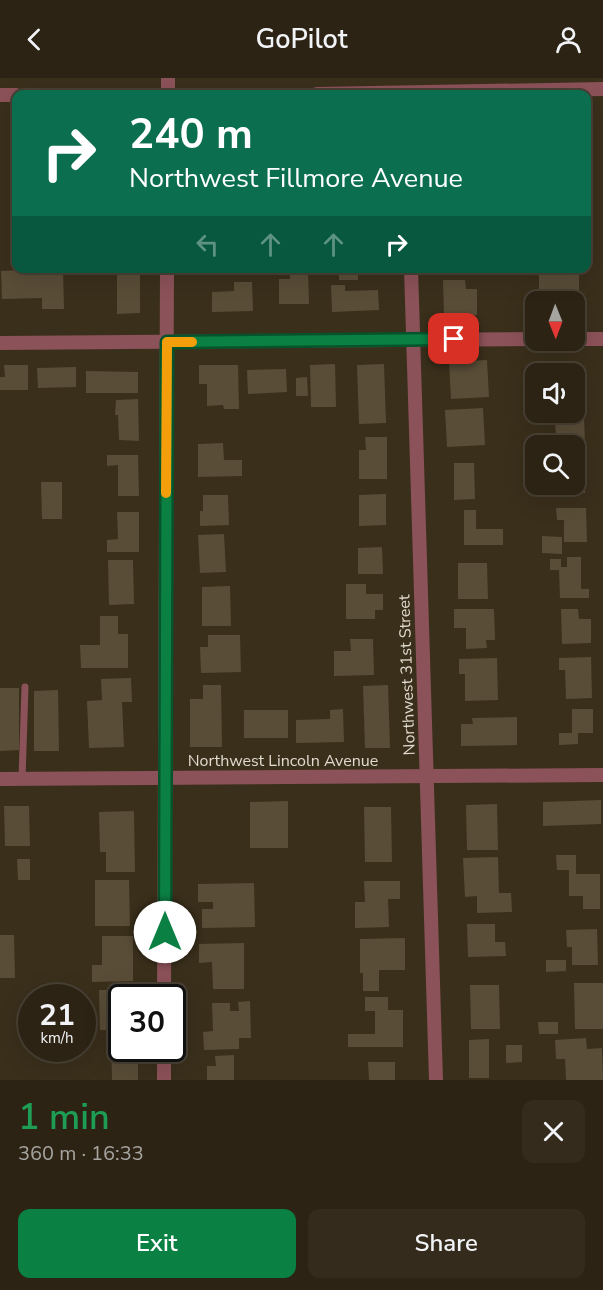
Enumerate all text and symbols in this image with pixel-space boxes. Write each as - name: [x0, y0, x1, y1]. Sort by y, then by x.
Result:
- text: GoPilot: [256, 21, 348, 58]
- icon: back: [18, 23, 51, 56]
- icon: person: [552, 23, 585, 56]
- text: 240 m: [129, 106, 253, 163]
- icon: right: [30, 114, 108, 192]
- text: Northwest Fillmore Avenue: [129, 160, 463, 197]
- icon: left: [191, 228, 224, 261]
- icon: ahead: [254, 228, 287, 261]
- icon: ahead: [317, 228, 350, 261]
- icon: right: [380, 228, 413, 261]
- north arrow: [525, 291, 585, 351]
- map controls: [525, 291, 585, 495]
- pin: [428, 313, 479, 364]
- icon: arrive: [437, 322, 470, 355]
- button: sound: [525, 363, 585, 423]
- button: search: [525, 435, 585, 495]
- street label: Northwest 31st Street: [393, 594, 421, 756]
- street label: Northwest Lincoln Avenue: [188, 750, 378, 772]
- position arrow: [133, 900, 197, 964]
- speed limit sign: 30: [108, 984, 186, 1062]
- text: 21: [39, 995, 75, 1036]
- text: km/h: [40, 1028, 74, 1048]
- text: 1 min: [18, 1093, 110, 1142]
- button: close: [522, 1100, 585, 1163]
- text: 360 m · 16:33: [18, 1140, 144, 1167]
- button: Exit: [18, 1209, 296, 1278]
- button: Share: [308, 1209, 585, 1278]

